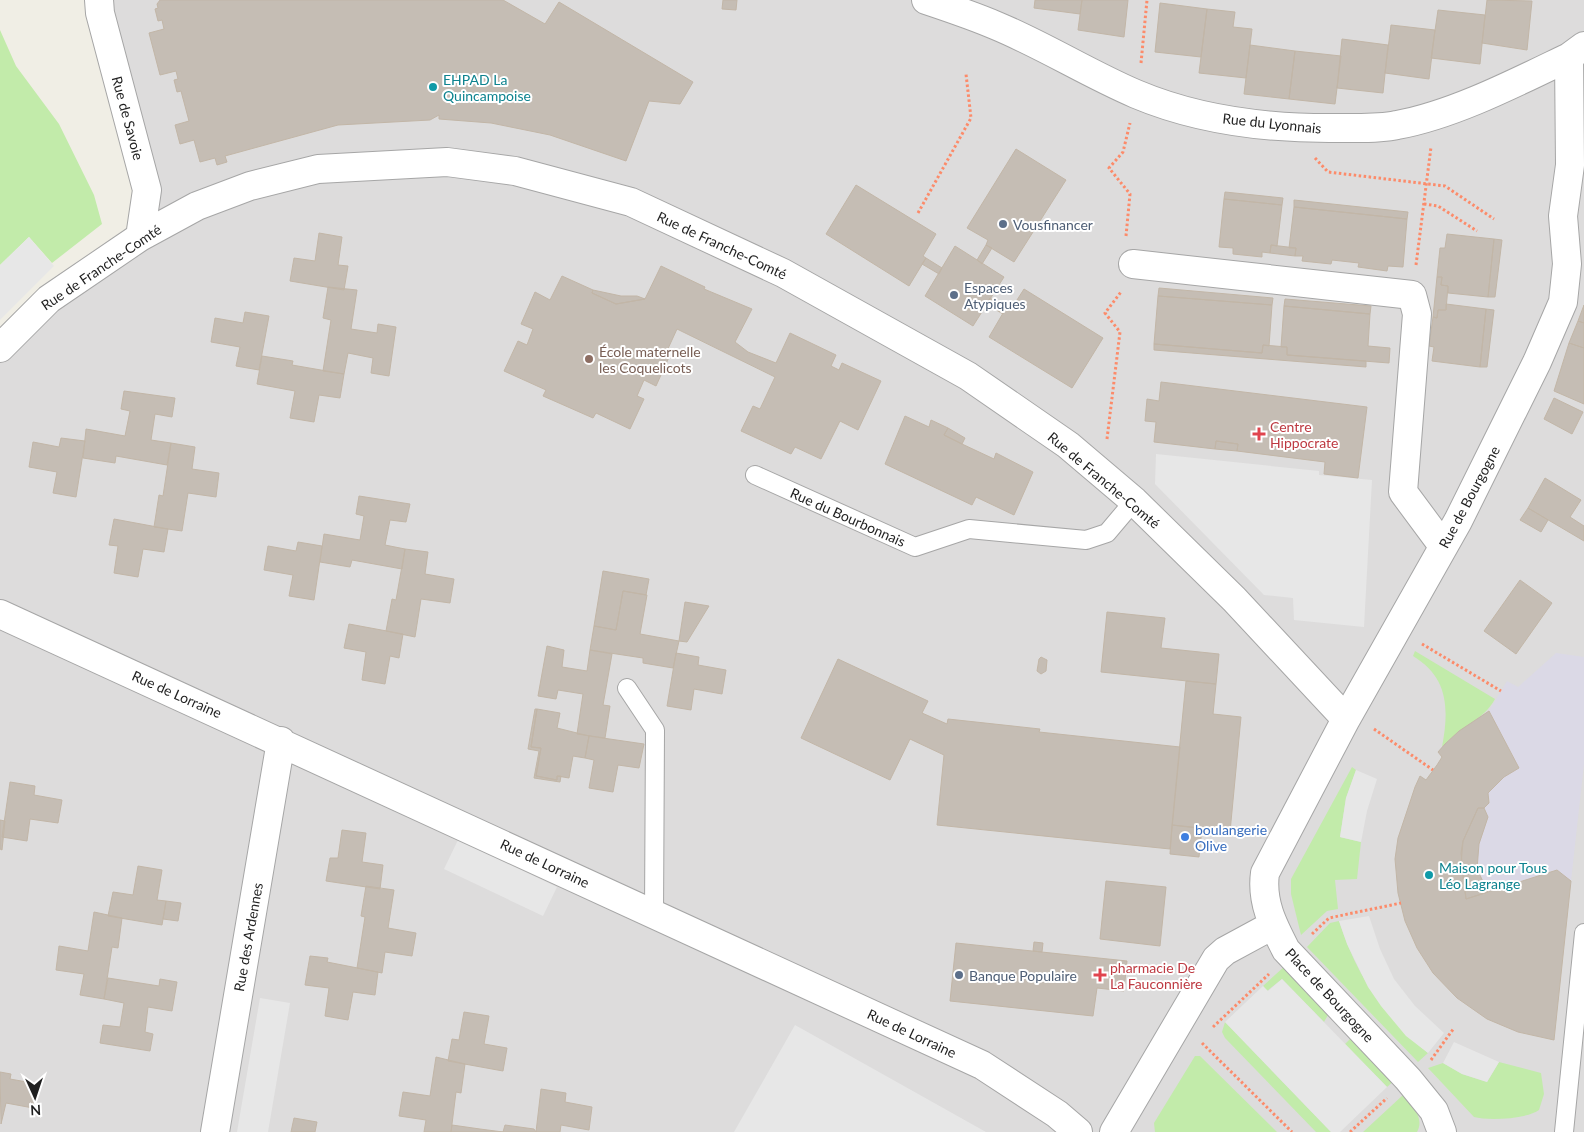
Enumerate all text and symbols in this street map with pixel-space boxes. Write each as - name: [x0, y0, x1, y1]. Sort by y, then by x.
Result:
- place label: EHPAD La Quincampoise: [443, 71, 531, 104]
- street label: Rue de Savoie: [109, 74, 147, 162]
- marker: EHPAD La Quincampoise: [427, 81, 439, 93]
- street label: Rue du Lyonnais: [1222, 109, 1322, 137]
- street label: Rue de Franche-Comté: [654, 207, 790, 283]
- place label: Vousfinancer: [1013, 216, 1093, 233]
- marker: Vousfinancer: [997, 218, 1009, 230]
- street label: Rue de Franche-Comté: [38, 220, 164, 314]
- place label: Espaces Atypiques: [964, 279, 1026, 312]
- marker: Espaces Atypiques: [948, 289, 960, 301]
- place label: École maternelle les Coquelicots: [599, 343, 701, 376]
- marker: École maternelle les Coquelicots: [583, 353, 595, 365]
- place label: Centre Hippocrate: [1270, 418, 1339, 451]
- marker: Centre Hippocrate: [1252, 427, 1266, 441]
- street label: Rue de Franche-Comté: [1044, 428, 1164, 532]
- street label: Rue de Bourgogne: [1435, 443, 1503, 551]
- street label: Rue du Bourbonnais: [788, 484, 908, 550]
- street label: Rue de Lorraine: [130, 667, 224, 721]
- place label: boulangerie Olive: [1195, 821, 1267, 854]
- marker: boulangerie Olive: [1179, 831, 1191, 843]
- street label: Rue de Lorraine: [498, 835, 592, 891]
- place label: Maison pour Tous Léo Lagrange: [1439, 859, 1547, 892]
- marker: Maison pour Tous Léo Lagrange: [1423, 869, 1435, 881]
- street label: Rue des Ardennes: [230, 881, 266, 993]
- street label: Place de Bourgogne: [1282, 945, 1378, 1045]
- place label: pharmacie De La Fauconnière: [1110, 959, 1203, 992]
- place label: Banque Populaire: [969, 967, 1077, 984]
- marker: Banque Populaire: [953, 969, 965, 981]
- marker: pharmacie De La Fauconnière: [1094, 969, 1106, 981]
- street label: Rue de Lorraine: [865, 1005, 959, 1061]
- north arrow: [10, 1072, 60, 1122]
- text: N: [30, 1102, 42, 1119]

